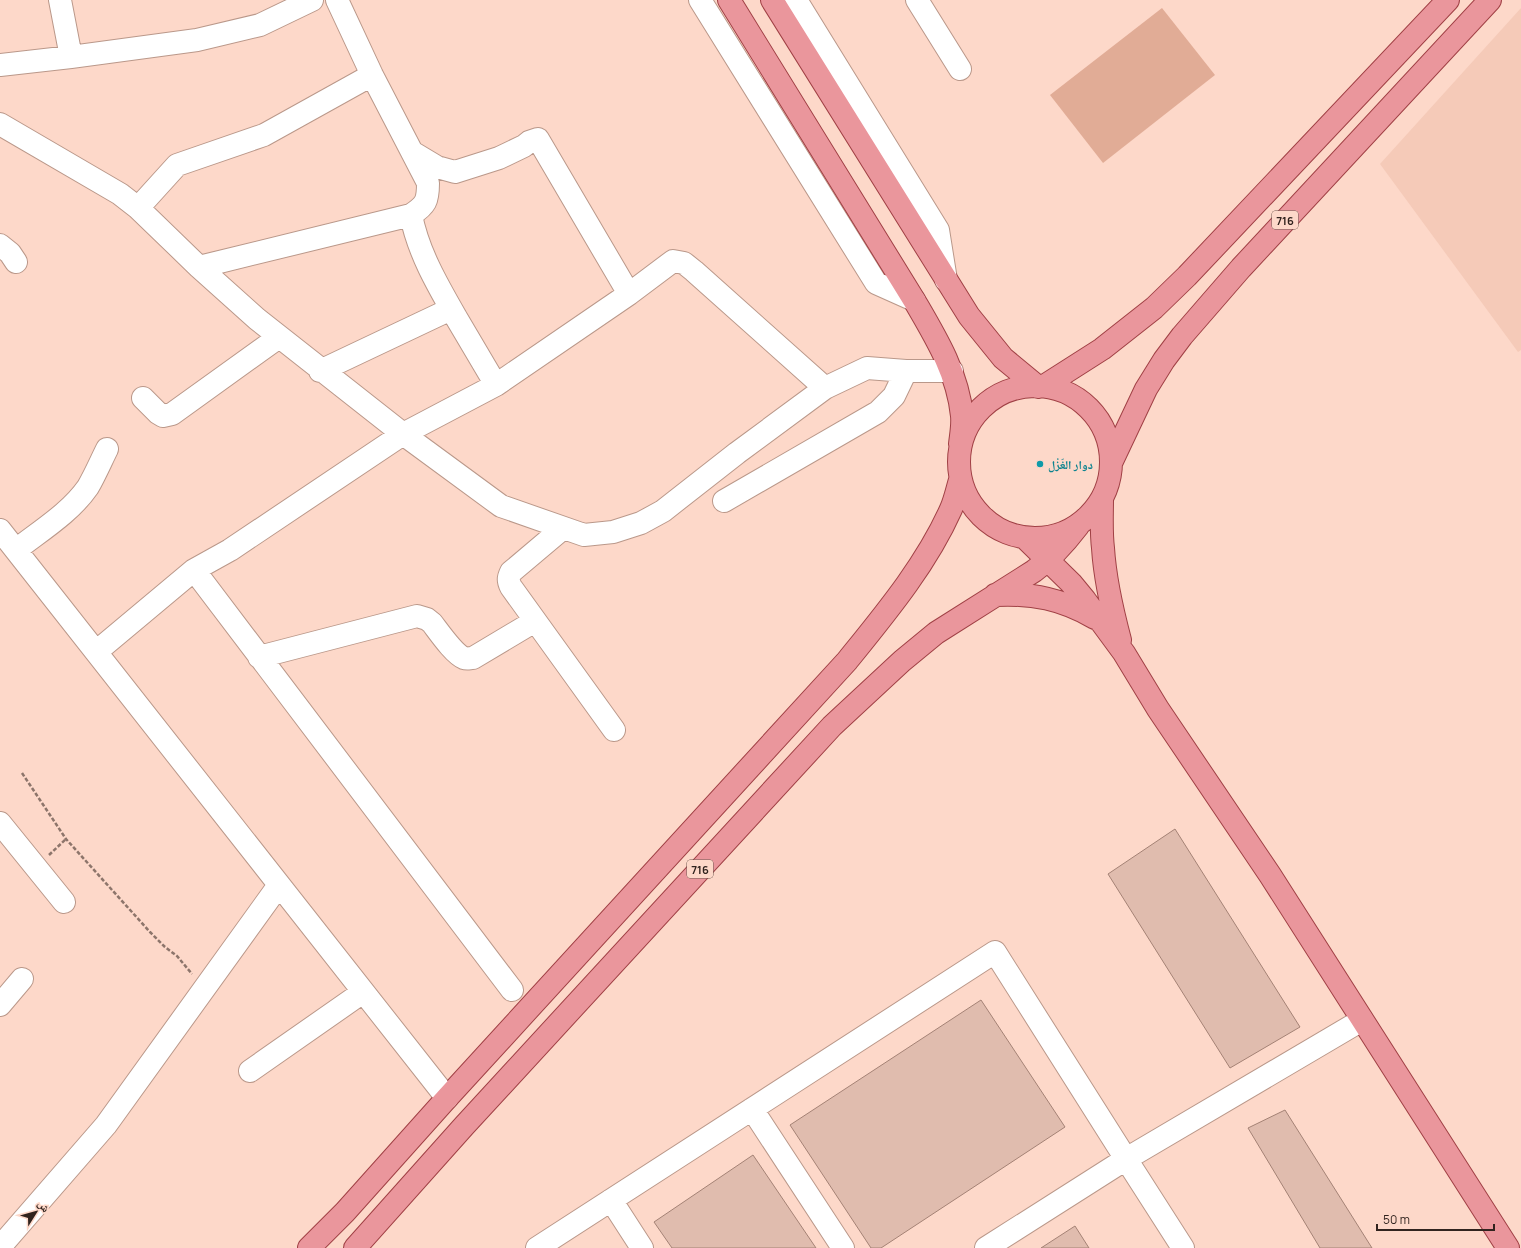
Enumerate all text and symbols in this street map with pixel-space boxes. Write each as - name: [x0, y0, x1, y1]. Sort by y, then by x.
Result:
- road number: 716: [1272, 211, 1298, 229]
- place label: دوار الغَزْل: [1048, 456, 1093, 473]
- marker: دوار الغَزْل: [1035, 459, 1045, 469]
- road number: 716: [687, 860, 713, 878]
- north arrow: [16, 1192, 56, 1232]
- text: ش: [34, 1197, 54, 1216]
- scale bar: [1377, 1206, 1494, 1232]
- text: 50 m: [1383, 1211, 1410, 1228]

